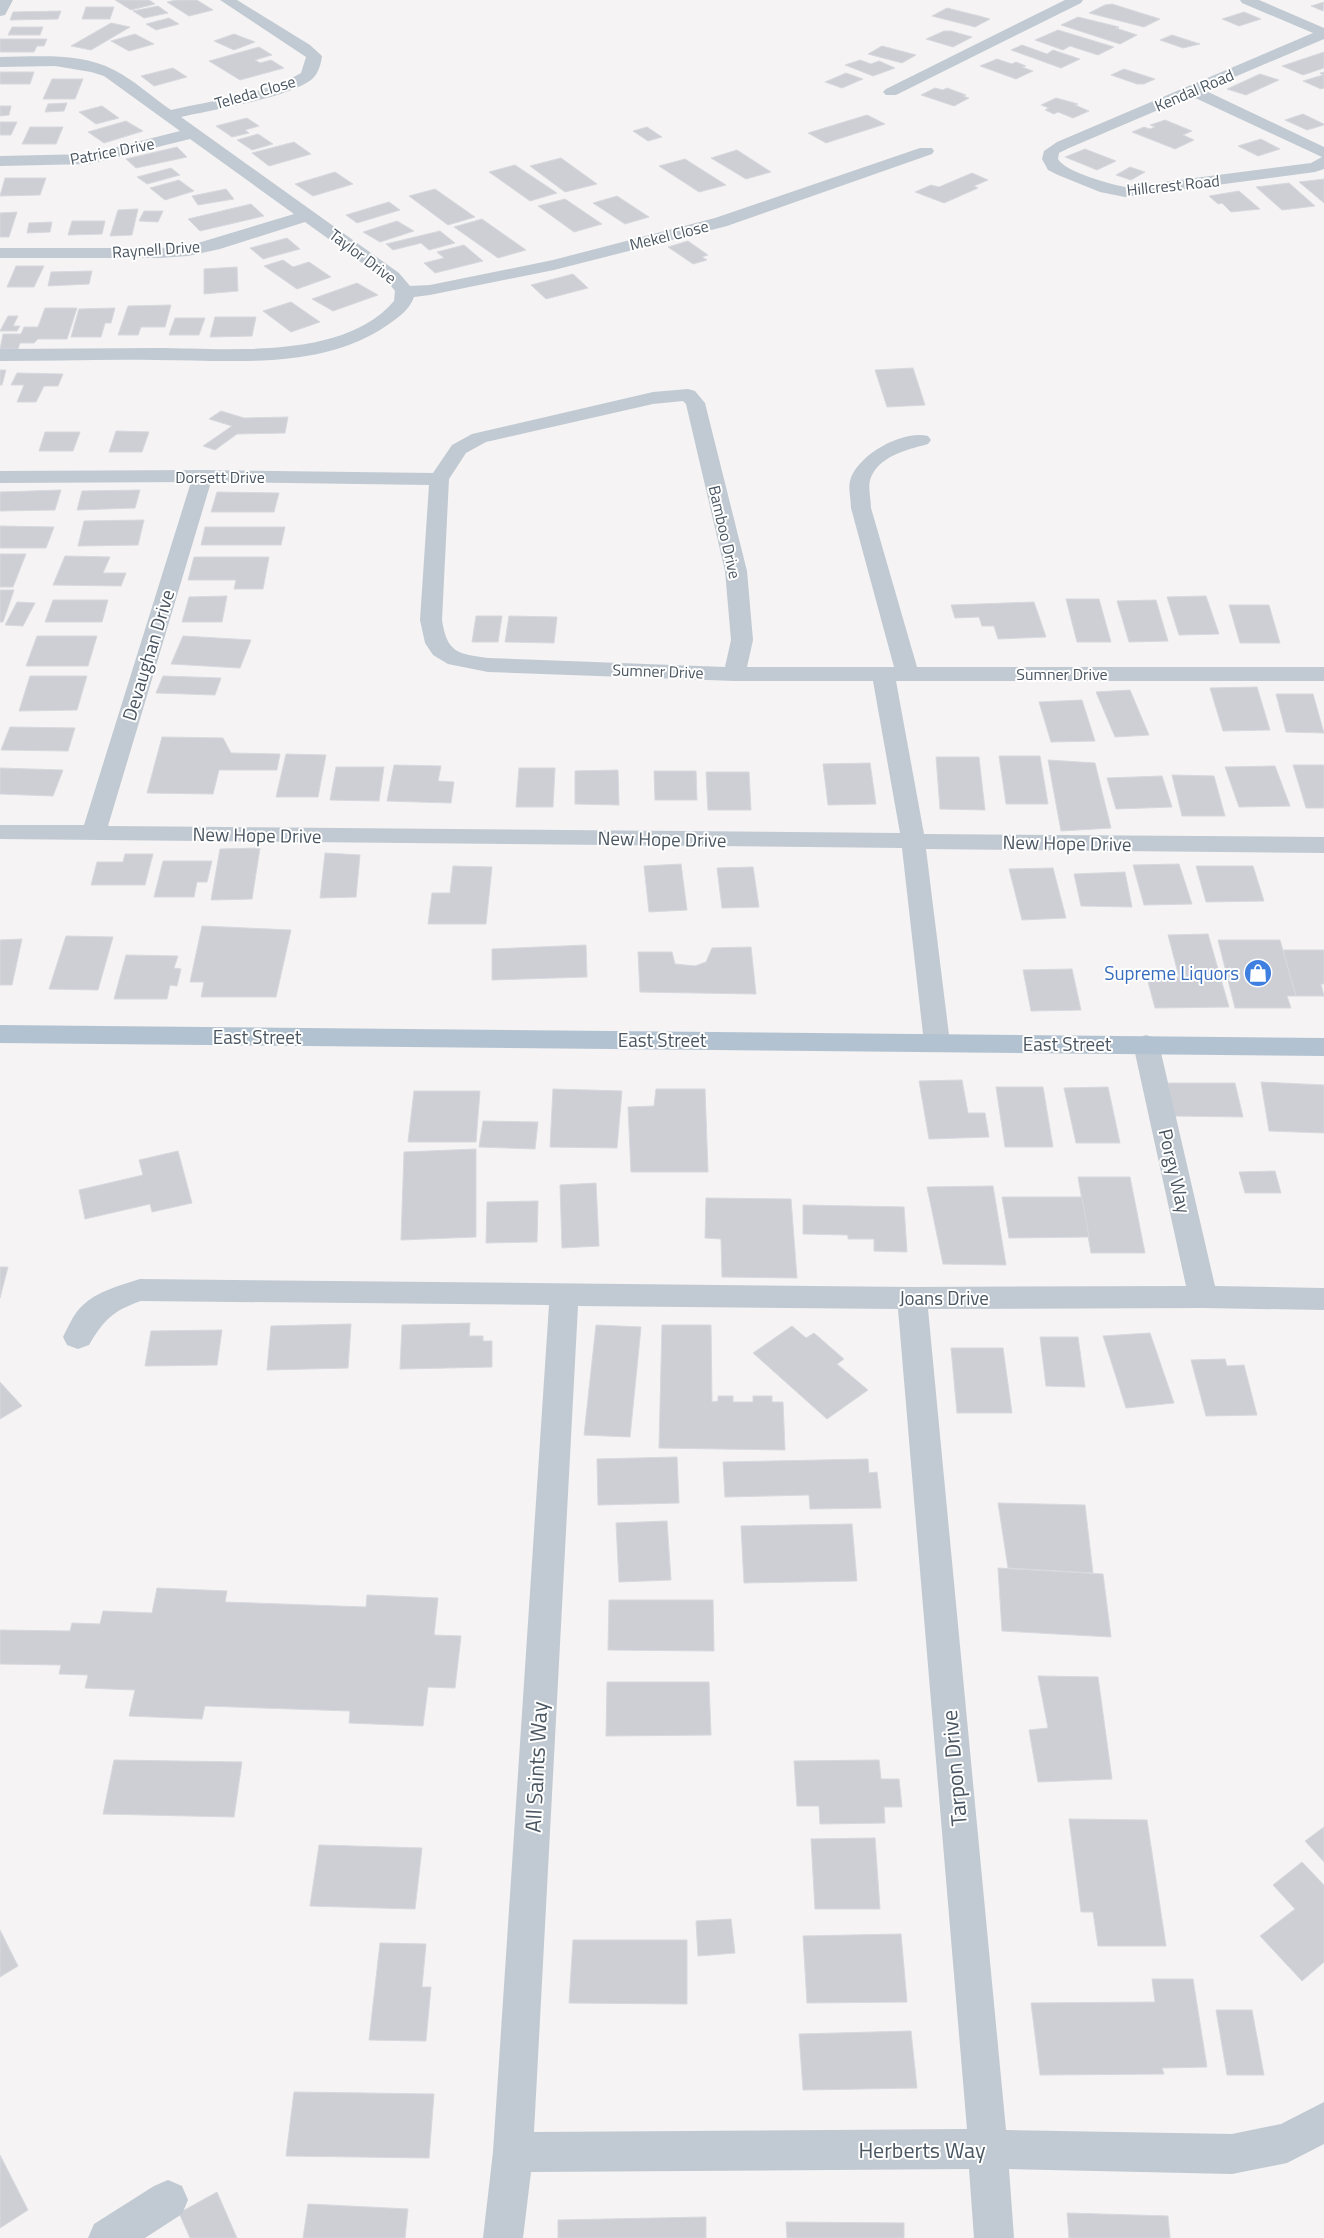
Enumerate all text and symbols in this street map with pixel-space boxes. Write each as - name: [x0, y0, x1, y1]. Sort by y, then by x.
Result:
- street label: Kendal Road: [1151, 63, 1237, 117]
- street label: Teleda Close: [212, 69, 298, 115]
- street label: Patrice Drive: [68, 131, 156, 171]
- street label: Hillcrest Road: [1125, 168, 1221, 202]
- street label: Mekel Close: [627, 214, 711, 256]
- street label: Taylor Drive: [324, 223, 402, 289]
- street label: Raynell Drive: [111, 234, 201, 264]
- street label: Dorsett Drive: [175, 465, 265, 489]
- street label: Bamboo Drive: [703, 483, 747, 581]
- street label: Devaughan Drive: [114, 586, 181, 724]
- street label: Sumner Drive: [612, 657, 704, 685]
- street label: Sumner Drive: [1016, 662, 1108, 686]
- street label: New Hope Drive: [192, 819, 322, 850]
- street label: New Hope Drive: [597, 823, 727, 854]
- street label: New Hope Drive: [1002, 827, 1132, 858]
- place label: Supreme Liquors: [1104, 958, 1239, 987]
- shop icon: Supreme Liquors: [1243, 958, 1273, 988]
- street label: East Street: [213, 1022, 302, 1051]
- street label: East Street: [618, 1025, 707, 1054]
- street label: East Street: [1023, 1029, 1112, 1058]
- street label: Porgy Way: [1152, 1126, 1199, 1216]
- street label: Joans Drive: [899, 1283, 989, 1312]
- street label: All Saints Way: [516, 1700, 556, 1833]
- street label: Tarpon Drive: [932, 1709, 976, 1827]
- street label: Herberts Way: [858, 2133, 986, 2167]

